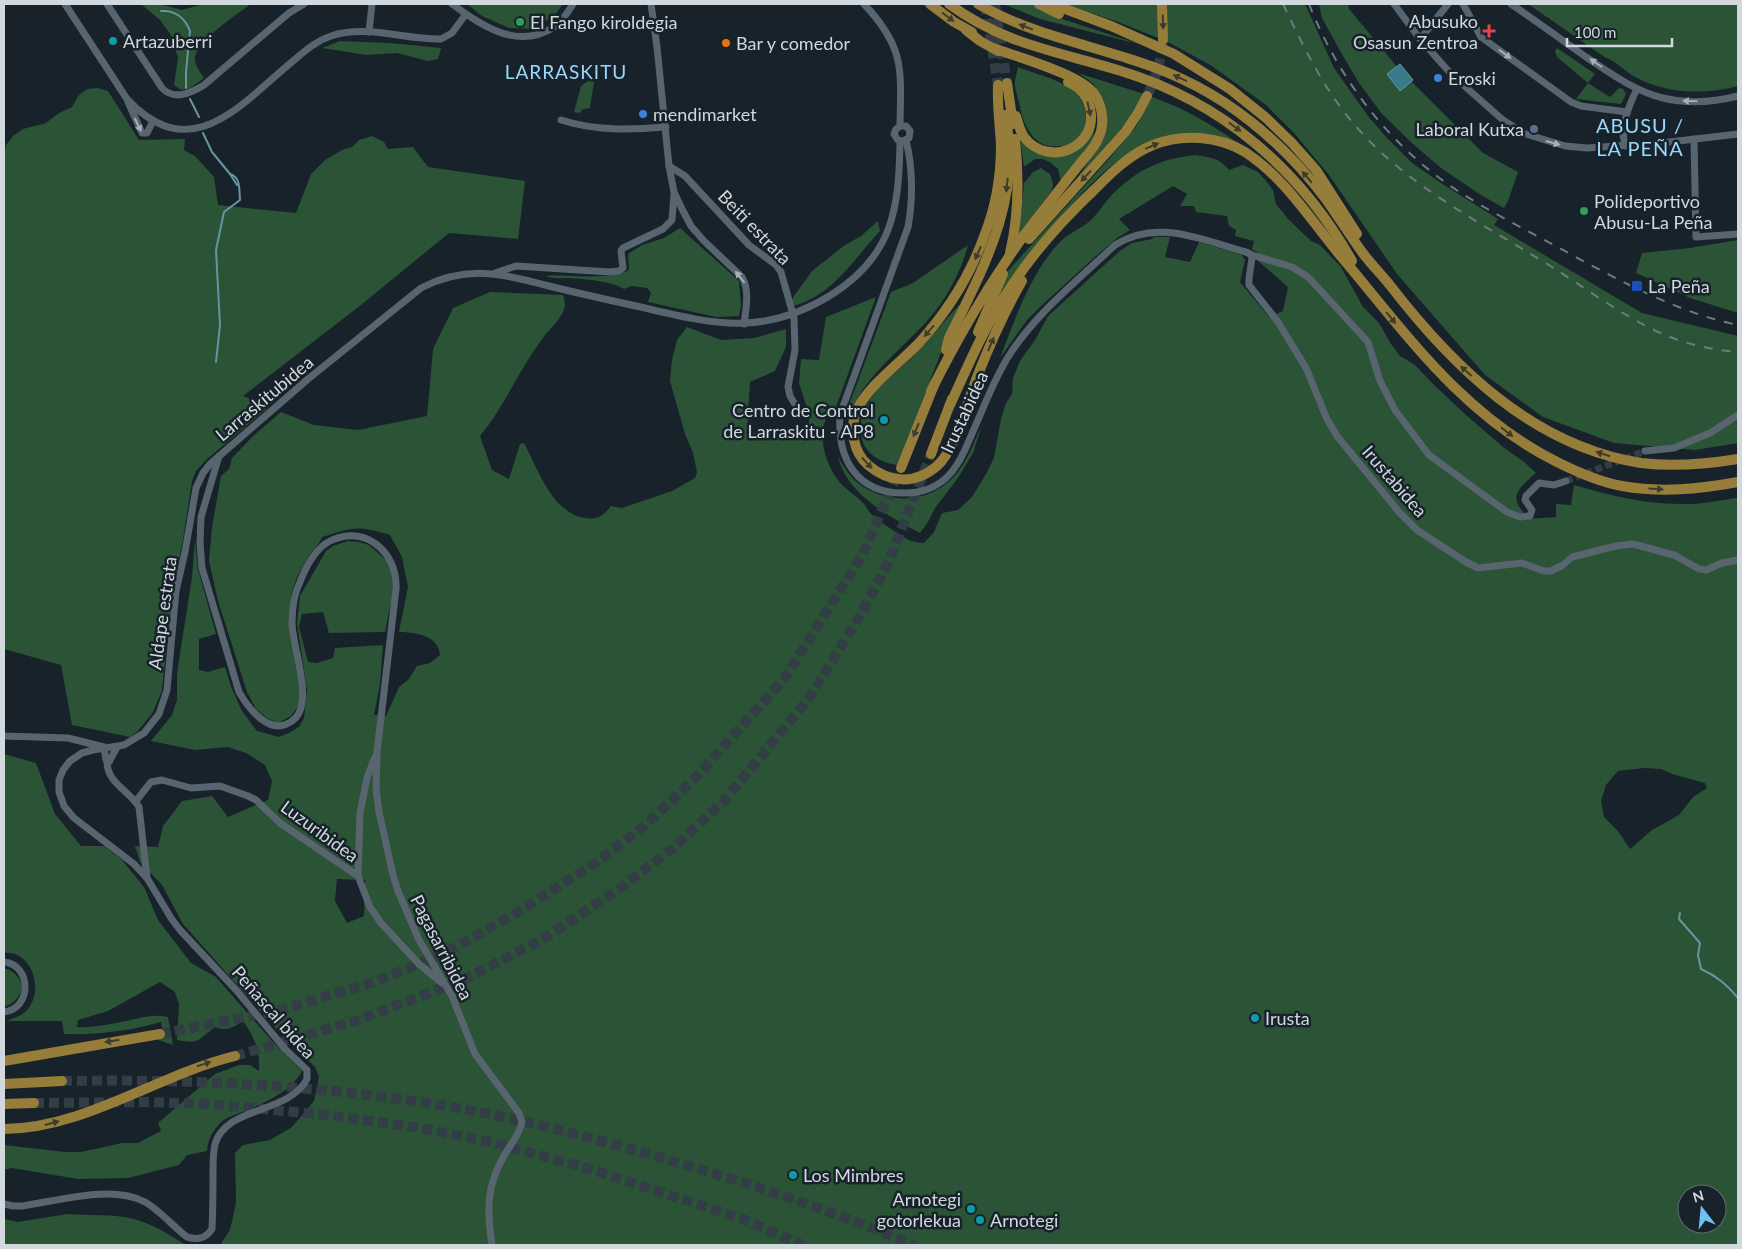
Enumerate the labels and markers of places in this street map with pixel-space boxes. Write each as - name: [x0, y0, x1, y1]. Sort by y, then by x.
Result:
- place label: Abusuko Osasun Zentroa: [1353, 10, 1478, 53]
- place label: El Fango kiroldegia: [530, 11, 677, 33]
- marker: El Fango kiroldegia: [514, 16, 526, 28]
- marker: Abusuko Osasun Zentroa: [1482, 24, 1496, 38]
- place label: Artazuberri: [123, 30, 212, 52]
- place label: Bar y comedor: [736, 32, 850, 54]
- marker: Artazuberri: [107, 35, 119, 47]
- marker: Bar y comedor: [720, 37, 732, 49]
- place label: Eroski: [1448, 67, 1496, 89]
- marker: Eroski: [1432, 72, 1444, 84]
- place label: mendimarket: [653, 103, 757, 125]
- marker: mendimarket: [637, 108, 649, 120]
- place label: Laboral Kutxa: [1415, 118, 1524, 140]
- marker: Laboral Kutxa: [1528, 123, 1540, 135]
- place label: Polideportivo Abusu-La Peña: [1594, 190, 1712, 233]
- marker: Polideportivo Abusu-La Peña: [1578, 205, 1590, 217]
- place label: La Peña: [1648, 275, 1710, 297]
- marker: La Peña: [1630, 279, 1644, 293]
- place label: Centro de Control de Larraskitu - AP8: [723, 399, 874, 442]
- marker: Centro de Control de Larraskitu - AP8: [878, 414, 890, 426]
- place label: Irusta: [1265, 1007, 1310, 1029]
- marker: Irusta: [1249, 1012, 1261, 1024]
- place label: Los Mimbres: [803, 1164, 904, 1186]
- marker: Los Mimbres: [787, 1169, 799, 1181]
- place label: Arnotegi gotorlekua: [877, 1188, 961, 1231]
- marker: Arnotegi gotorlekua: [965, 1203, 977, 1215]
- place label: Arnotegi: [990, 1209, 1058, 1231]
- marker: Arnotegi: [974, 1214, 986, 1226]

